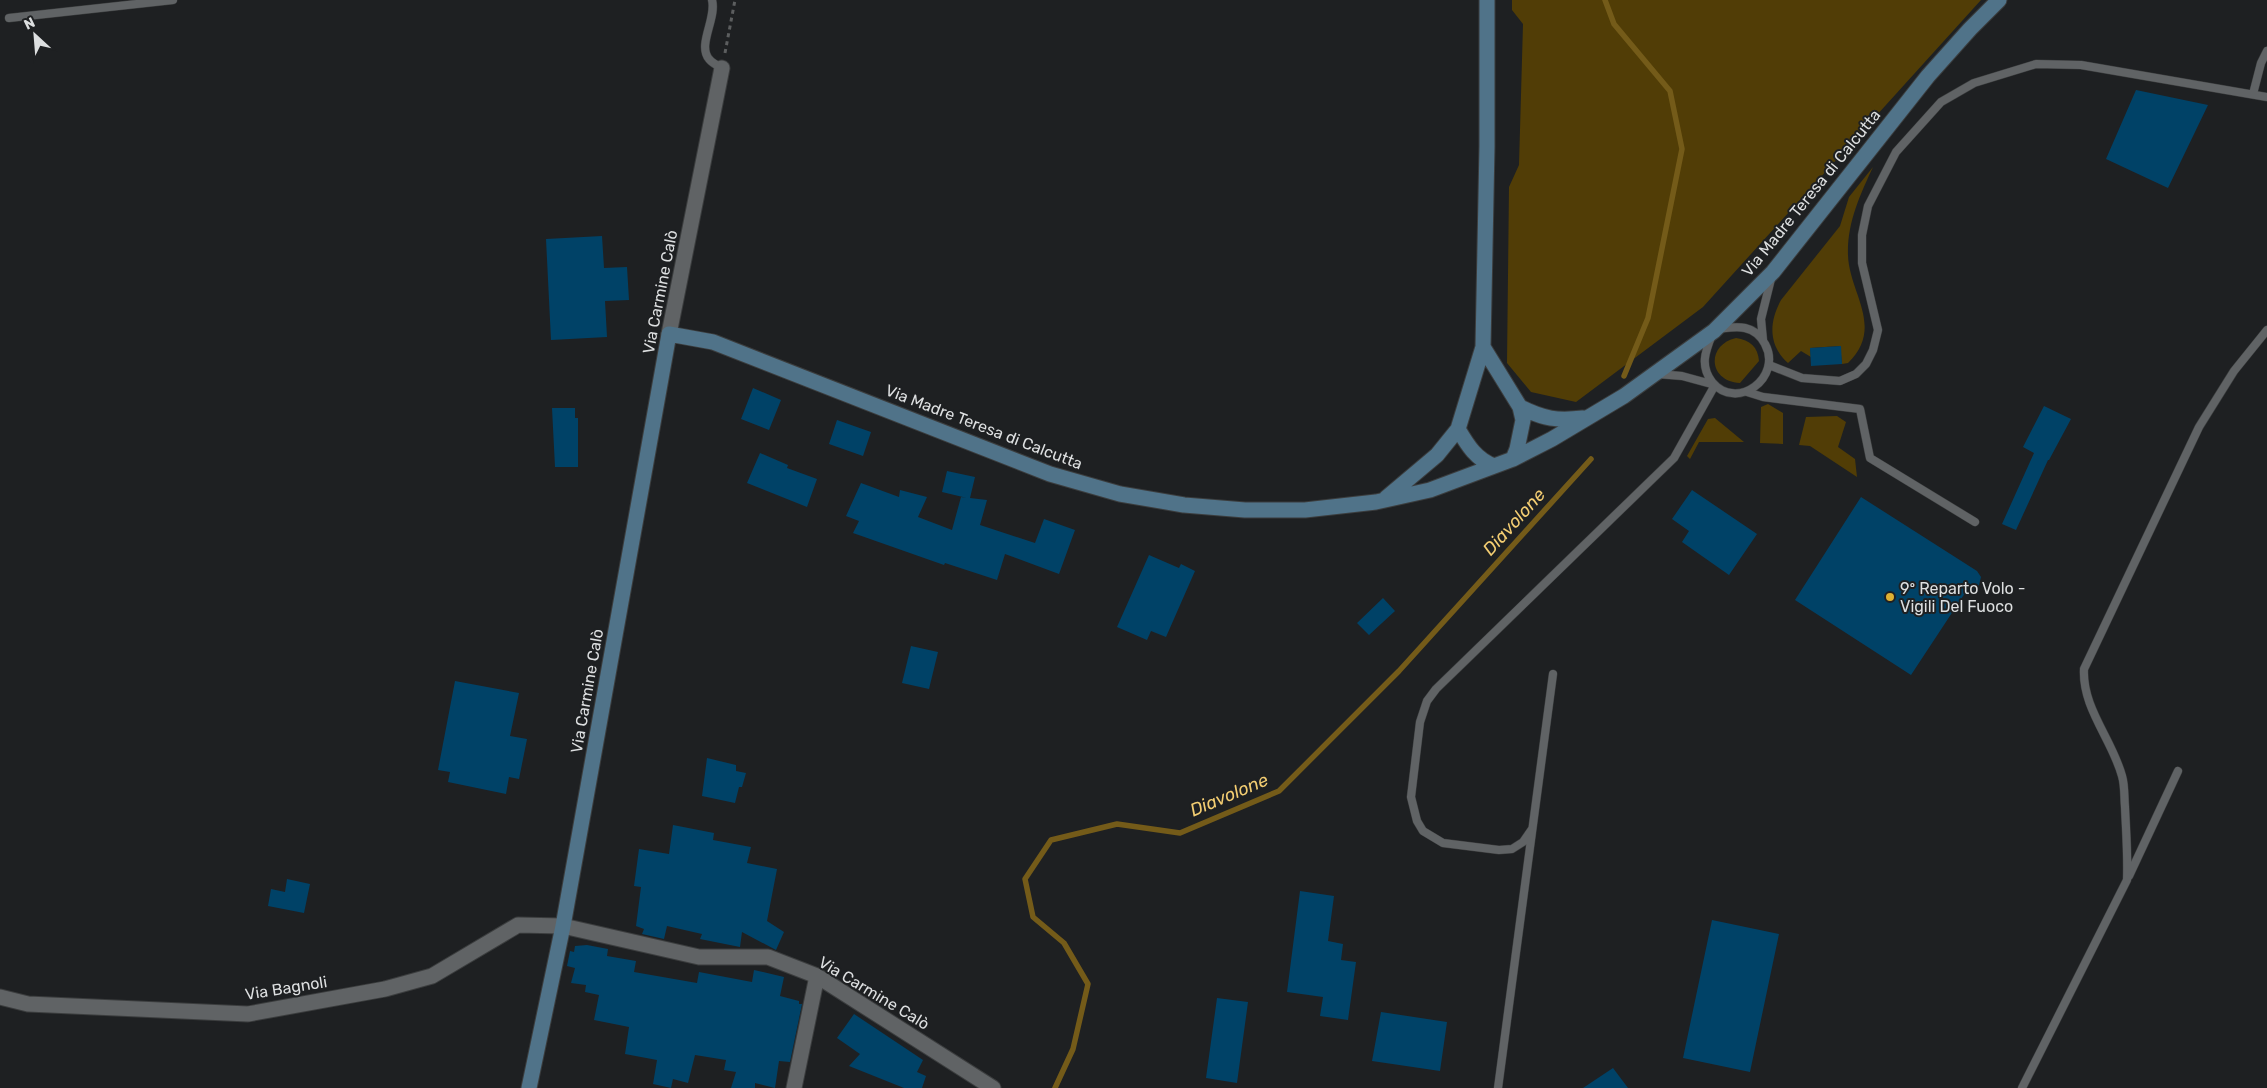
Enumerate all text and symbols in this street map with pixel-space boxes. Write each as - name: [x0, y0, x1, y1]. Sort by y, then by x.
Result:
- north arrow: [10, 10, 60, 60]
- text: N: [21, 14, 38, 34]
- street label: Via Madre Teresa di Calcutta: [1738, 106, 1884, 280]
- street label: Via Carmine Calò: [639, 228, 681, 356]
- street label: Via Madre Teresa di Calcutta: [883, 381, 1085, 473]
- water label: Diavolone: [1478, 484, 1550, 560]
- place label: 9º Reparto Volo - Vigili Del Fuoco: [1900, 579, 2025, 616]
- marker: 9º Reparto Volo - Vigili Del Fuoco: [1884, 591, 1896, 603]
- street label: Via Carmine Calò: [567, 627, 607, 755]
- water label: Diavolone: [1187, 769, 1271, 821]
- street label: Via Carmine Calò: [815, 952, 933, 1034]
- street label: Via Bagnoli: [244, 972, 328, 1004]

